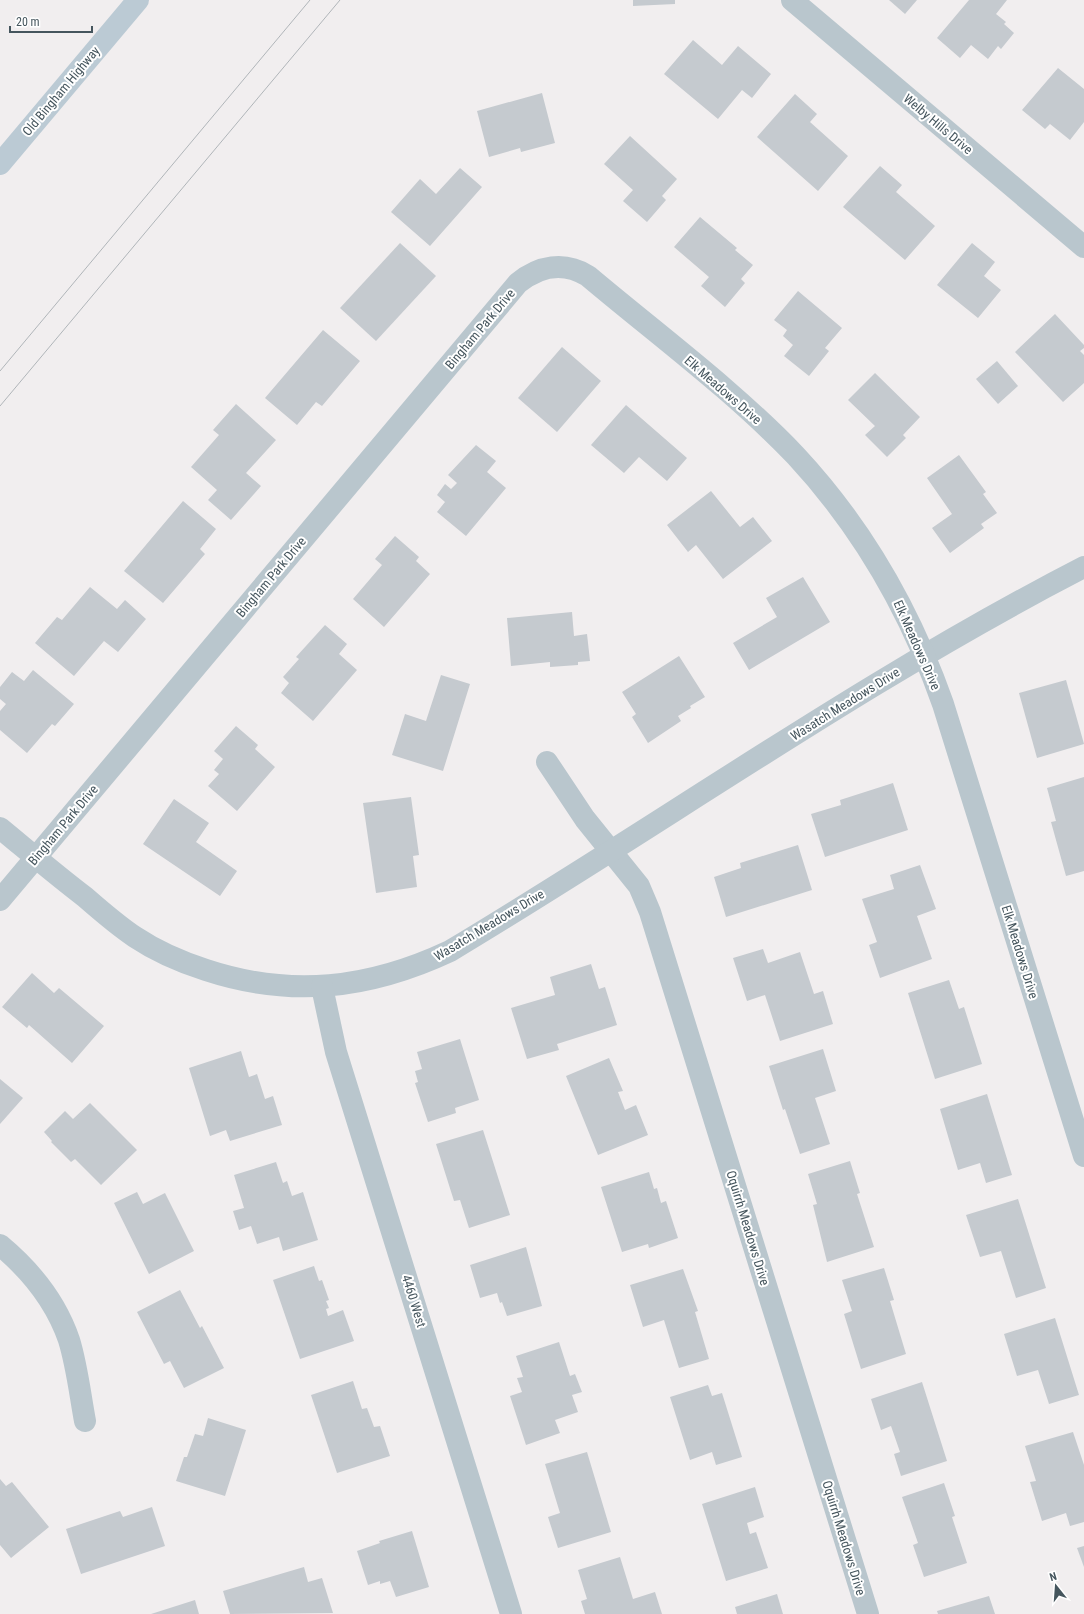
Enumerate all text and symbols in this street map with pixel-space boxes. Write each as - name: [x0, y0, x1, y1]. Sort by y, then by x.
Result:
- scale bar: [10, 8, 92, 34]
- text: 20 m: [16, 15, 40, 29]
- street label: Old Bingham Highway: [19, 43, 103, 139]
- street label: Welby Hills Drive: [900, 91, 976, 157]
- street label: Bingham Park Drive: [442, 286, 518, 372]
- street label: Elk Meadows Drive: [682, 353, 764, 427]
- street label: Bingham Park Drive: [233, 534, 309, 620]
- street label: Elk Meadows Drive: [890, 598, 944, 692]
- street label: Wasatch Meadows Drive: [788, 664, 902, 744]
- street label: Bingham Park Drive: [25, 782, 101, 868]
- street label: Wasatch Meadows Drive: [431, 886, 547, 964]
- street label: Elk Meadows Drive: [999, 904, 1041, 1000]
- street label: Oquirrh Meadows Drive: [723, 1169, 773, 1287]
- street label: 4460 West: [399, 1273, 429, 1329]
- street label: Oquirrh Meadows Drive: [819, 1479, 869, 1597]
- north arrow: [1036, 1566, 1076, 1606]
- text: N: [1048, 1570, 1059, 1584]

